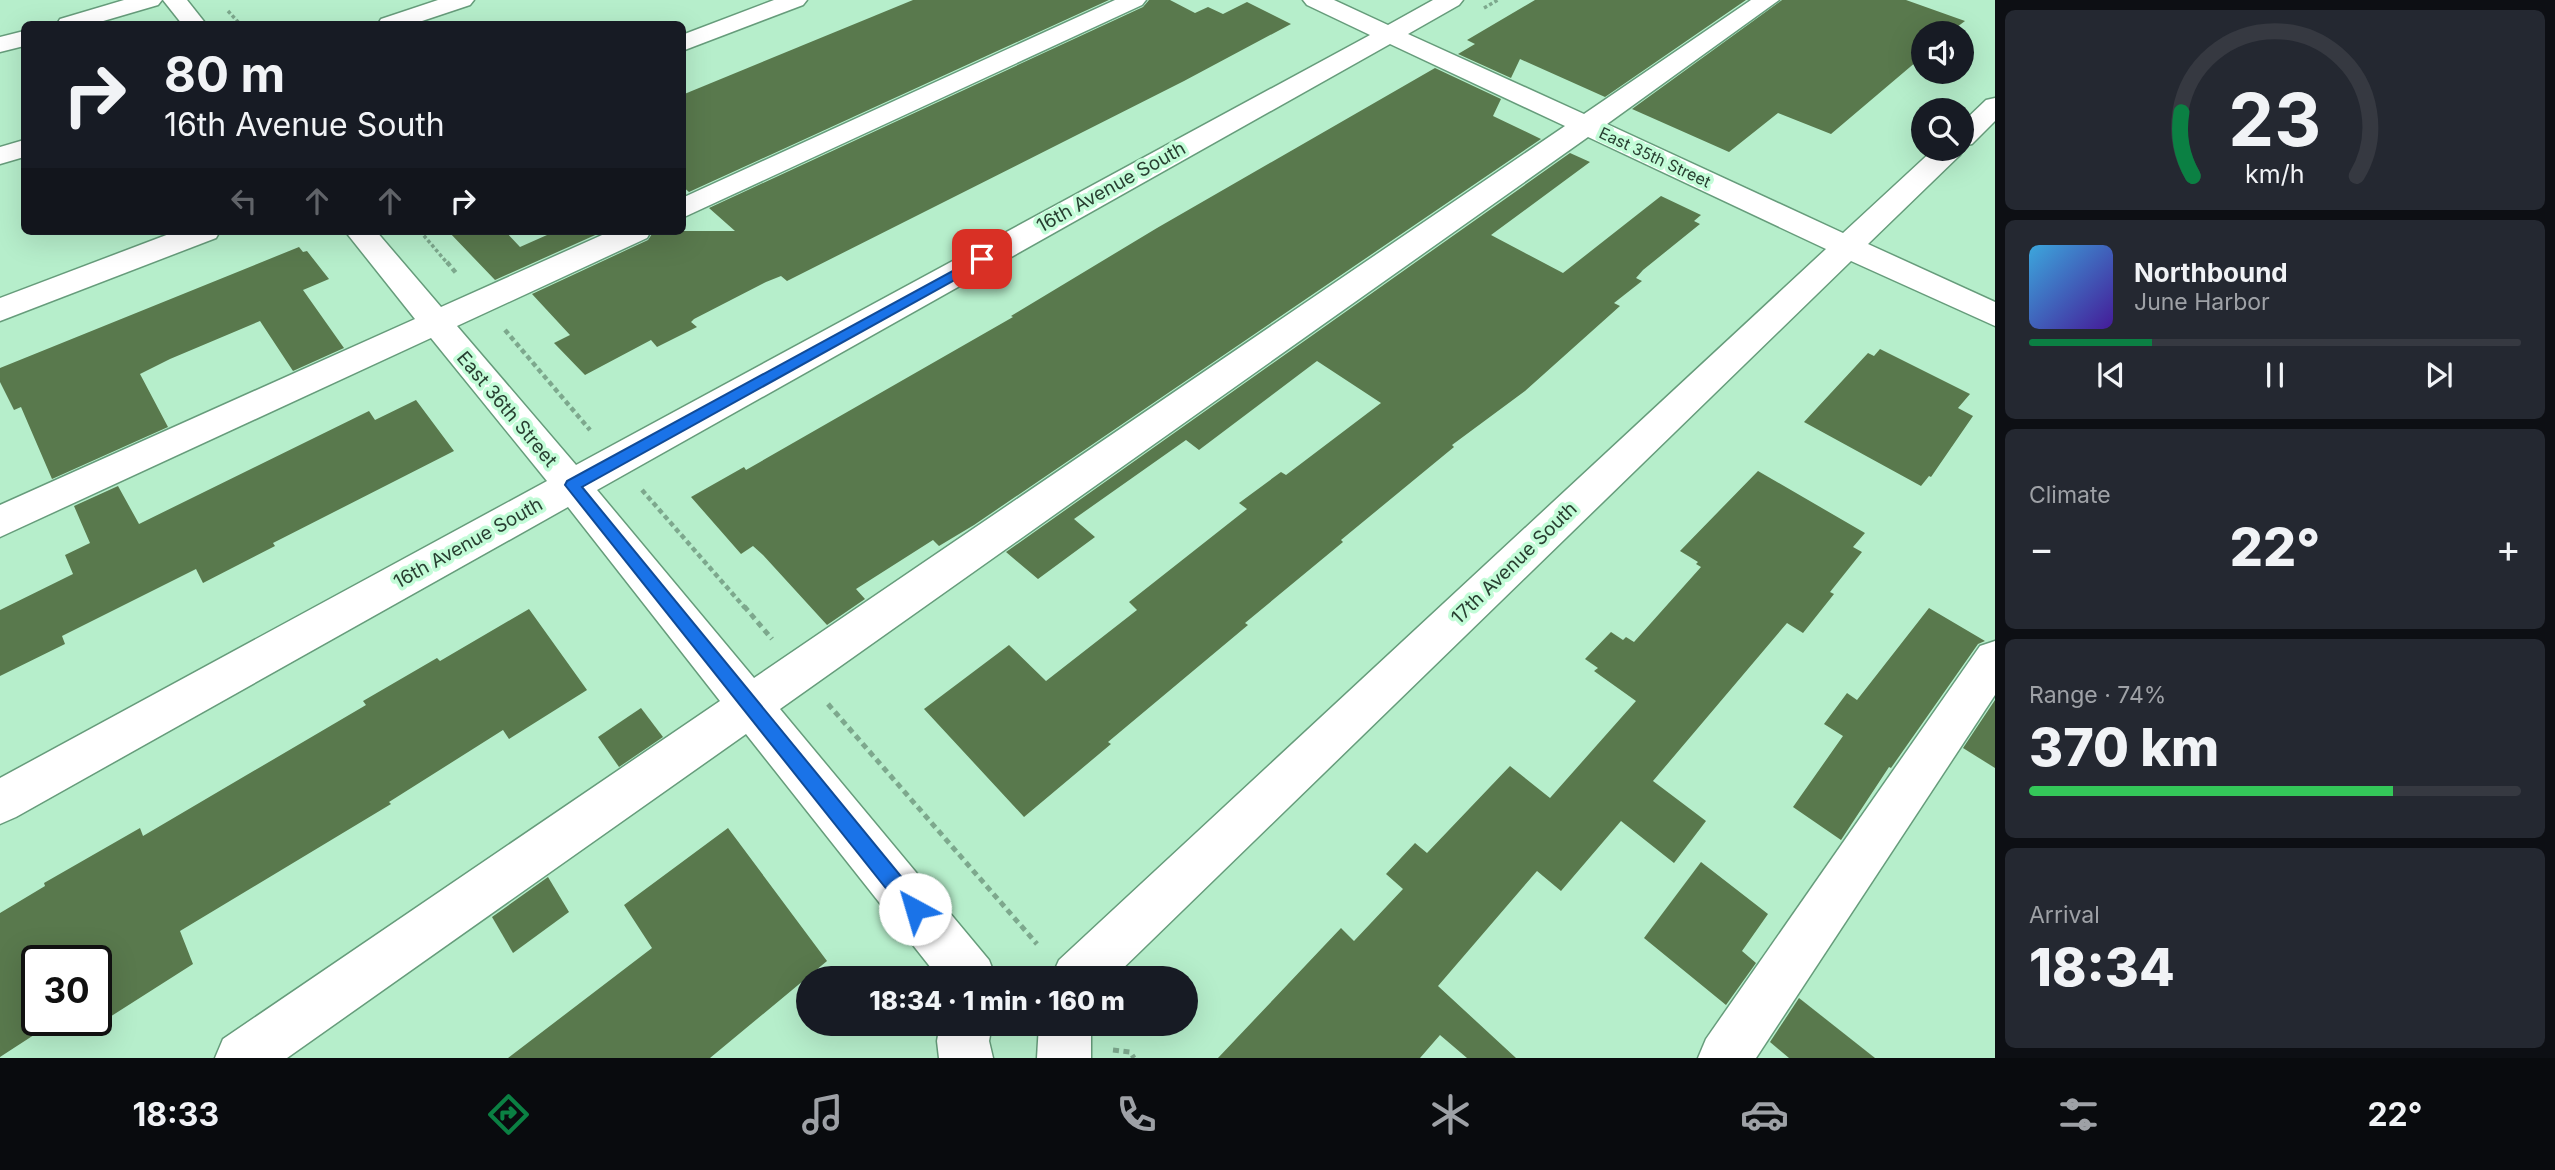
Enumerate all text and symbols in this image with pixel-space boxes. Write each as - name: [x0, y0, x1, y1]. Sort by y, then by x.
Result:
- map controls: [1911, 21, 1974, 161]
- button: sound: [1911, 21, 1974, 84]
- text: 80 m: [164, 45, 285, 104]
- icon: right: [49, 49, 140, 140]
- text: 23: [2229, 75, 2321, 164]
- button: search: [1911, 98, 1974, 161]
- text: 16th Avenue South: [164, 105, 445, 144]
- street label: East 35th Street: [1596, 122, 1714, 192]
- street label: 16th Avenue South: [1033, 137, 1189, 237]
- text: km/h: [2245, 159, 2305, 189]
- icon: left: [225, 182, 263, 220]
- icon: ahead: [298, 182, 336, 220]
- icon: ahead: [371, 182, 409, 220]
- icon: right: [444, 182, 482, 220]
- pin: [952, 229, 1012, 289]
- icon: arrive: [963, 240, 1001, 278]
- text: Northbound: [2134, 257, 2288, 288]
- text: June Harbor: [2134, 288, 2270, 316]
- street label: East 36th Street: [452, 347, 562, 471]
- icon: previous: [2092, 356, 2130, 394]
- icon: pause: [2256, 356, 2294, 394]
- icon: next: [2420, 356, 2458, 394]
- text: Climate: [2029, 481, 2111, 509]
- street label: 16th Avenue South: [390, 493, 546, 593]
- street label: 17th Avenue South: [1446, 497, 1582, 629]
- text: 22°: [2230, 516, 2320, 579]
- text: −: [2029, 525, 2054, 571]
- text: +: [2496, 525, 2521, 571]
- text: Range · 74%: [2029, 681, 2166, 709]
- text: 370 km: [2029, 716, 2219, 779]
- position arrow: [878, 872, 952, 946]
- text: Arrival: [2029, 901, 2100, 929]
- text: 18:34: [2029, 936, 2175, 999]
- speed limit sign: 30: [21, 945, 112, 1036]
- text: 18:34 · 1 min · 160 m: [869, 985, 1125, 1016]
- icon: directions: [484, 1090, 533, 1139]
- icon: music: [798, 1090, 847, 1139]
- icon: phone: [1112, 1090, 1161, 1139]
- icon: climate: [1426, 1090, 1475, 1139]
- icon: car: [1740, 1090, 1789, 1139]
- icon: filters: [2054, 1090, 2103, 1139]
- text: 18:33: [132, 1095, 219, 1134]
- text: 22°: [2367, 1095, 2422, 1134]

